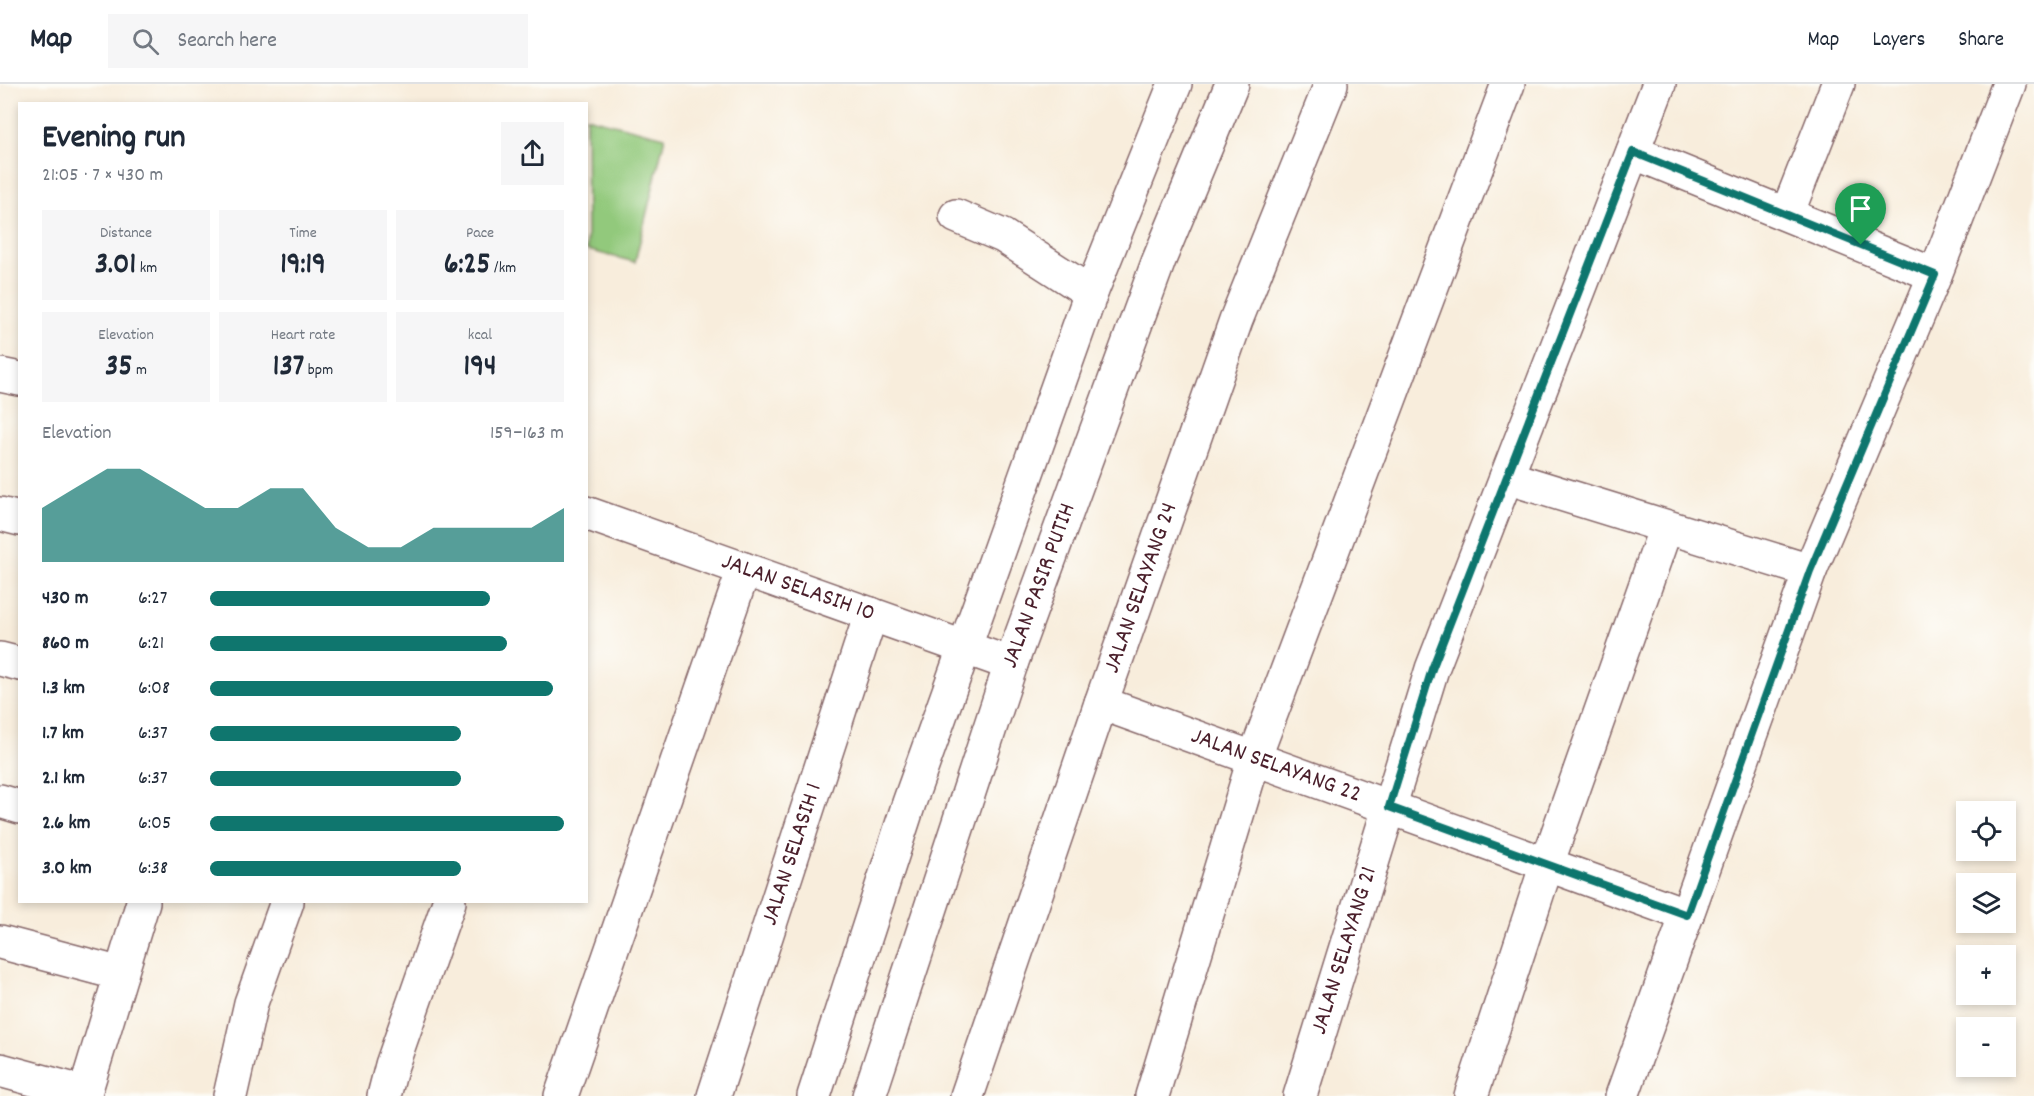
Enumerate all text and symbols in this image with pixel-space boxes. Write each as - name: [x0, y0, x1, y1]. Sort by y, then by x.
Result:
- search box: [108, 14, 528, 68]
- text: Map: [30, 21, 72, 61]
- icon: search: [129, 25, 162, 58]
- text: Search here: [177, 26, 277, 57]
- text: Map: [1808, 26, 1839, 56]
- text: Layers: [1872, 26, 1925, 56]
- text: Share: [1958, 26, 2004, 56]
- text: Evening run: [42, 116, 186, 163]
- button: share: [501, 122, 564, 185]
- text: 21:05 · 7 × 430 m: [42, 162, 163, 190]
- pin: [1835, 183, 1886, 245]
- icon: arrive: [1844, 192, 1877, 225]
- text: Distance: [100, 222, 152, 245]
- text: Time: [289, 222, 317, 245]
- text: Pace: [466, 222, 494, 245]
- text: 3.01: [95, 245, 136, 288]
- text: 19:19: [280, 245, 326, 288]
- text: 6:25: [444, 245, 490, 288]
- text: km: [136, 257, 157, 280]
- text: /km: [490, 257, 516, 280]
- text: Elevation: [98, 324, 154, 347]
- text: Heart rate: [271, 324, 335, 347]
- text: kcal: [468, 324, 492, 347]
- text: 35: [105, 347, 132, 390]
- text: 137: [273, 347, 304, 390]
- text: 194: [464, 347, 496, 390]
- text: m: [132, 359, 147, 382]
- text: bpm: [304, 359, 333, 382]
- text: Elevation: [42, 420, 112, 448]
- text: 159–163 m: [490, 420, 564, 448]
- street label: JALAN SELAYANG 24: [1096, 498, 1187, 678]
- street label: JALAN PASIR PUTIH: [994, 499, 1085, 673]
- street label: JALAN SELASIH 10: [717, 545, 879, 631]
- text: 430 m: [42, 585, 88, 613]
- text: 6:27: [138, 585, 168, 613]
- text: 860 m: [42, 630, 89, 658]
- text: 6:21: [138, 630, 164, 658]
- text: 1.3 km: [42, 675, 85, 703]
- text: 6:08: [138, 675, 170, 703]
- text: 1.7 km: [42, 720, 84, 748]
- text: 6:37: [138, 720, 168, 748]
- street label: JALAN SELAYANG 22: [1186, 720, 1366, 813]
- text: 2.1 km: [42, 765, 85, 793]
- text: 6:37: [138, 765, 168, 793]
- street label: JALAN SELASIH 1: [754, 779, 832, 930]
- map controls: [1956, 801, 2016, 1077]
- button: locate: [1956, 801, 2016, 861]
- text: 2.6 km: [42, 810, 90, 838]
- text: 6:05: [138, 810, 171, 838]
- text: 3.0 km: [42, 855, 92, 883]
- text: 6:38: [138, 855, 168, 883]
- street label: JALAN SELAYANG 21: [1303, 863, 1387, 1039]
- button: layers: [1956, 873, 2016, 933]
- button: +: [1956, 945, 2016, 1005]
- button: −: [1956, 1017, 2016, 1077]

